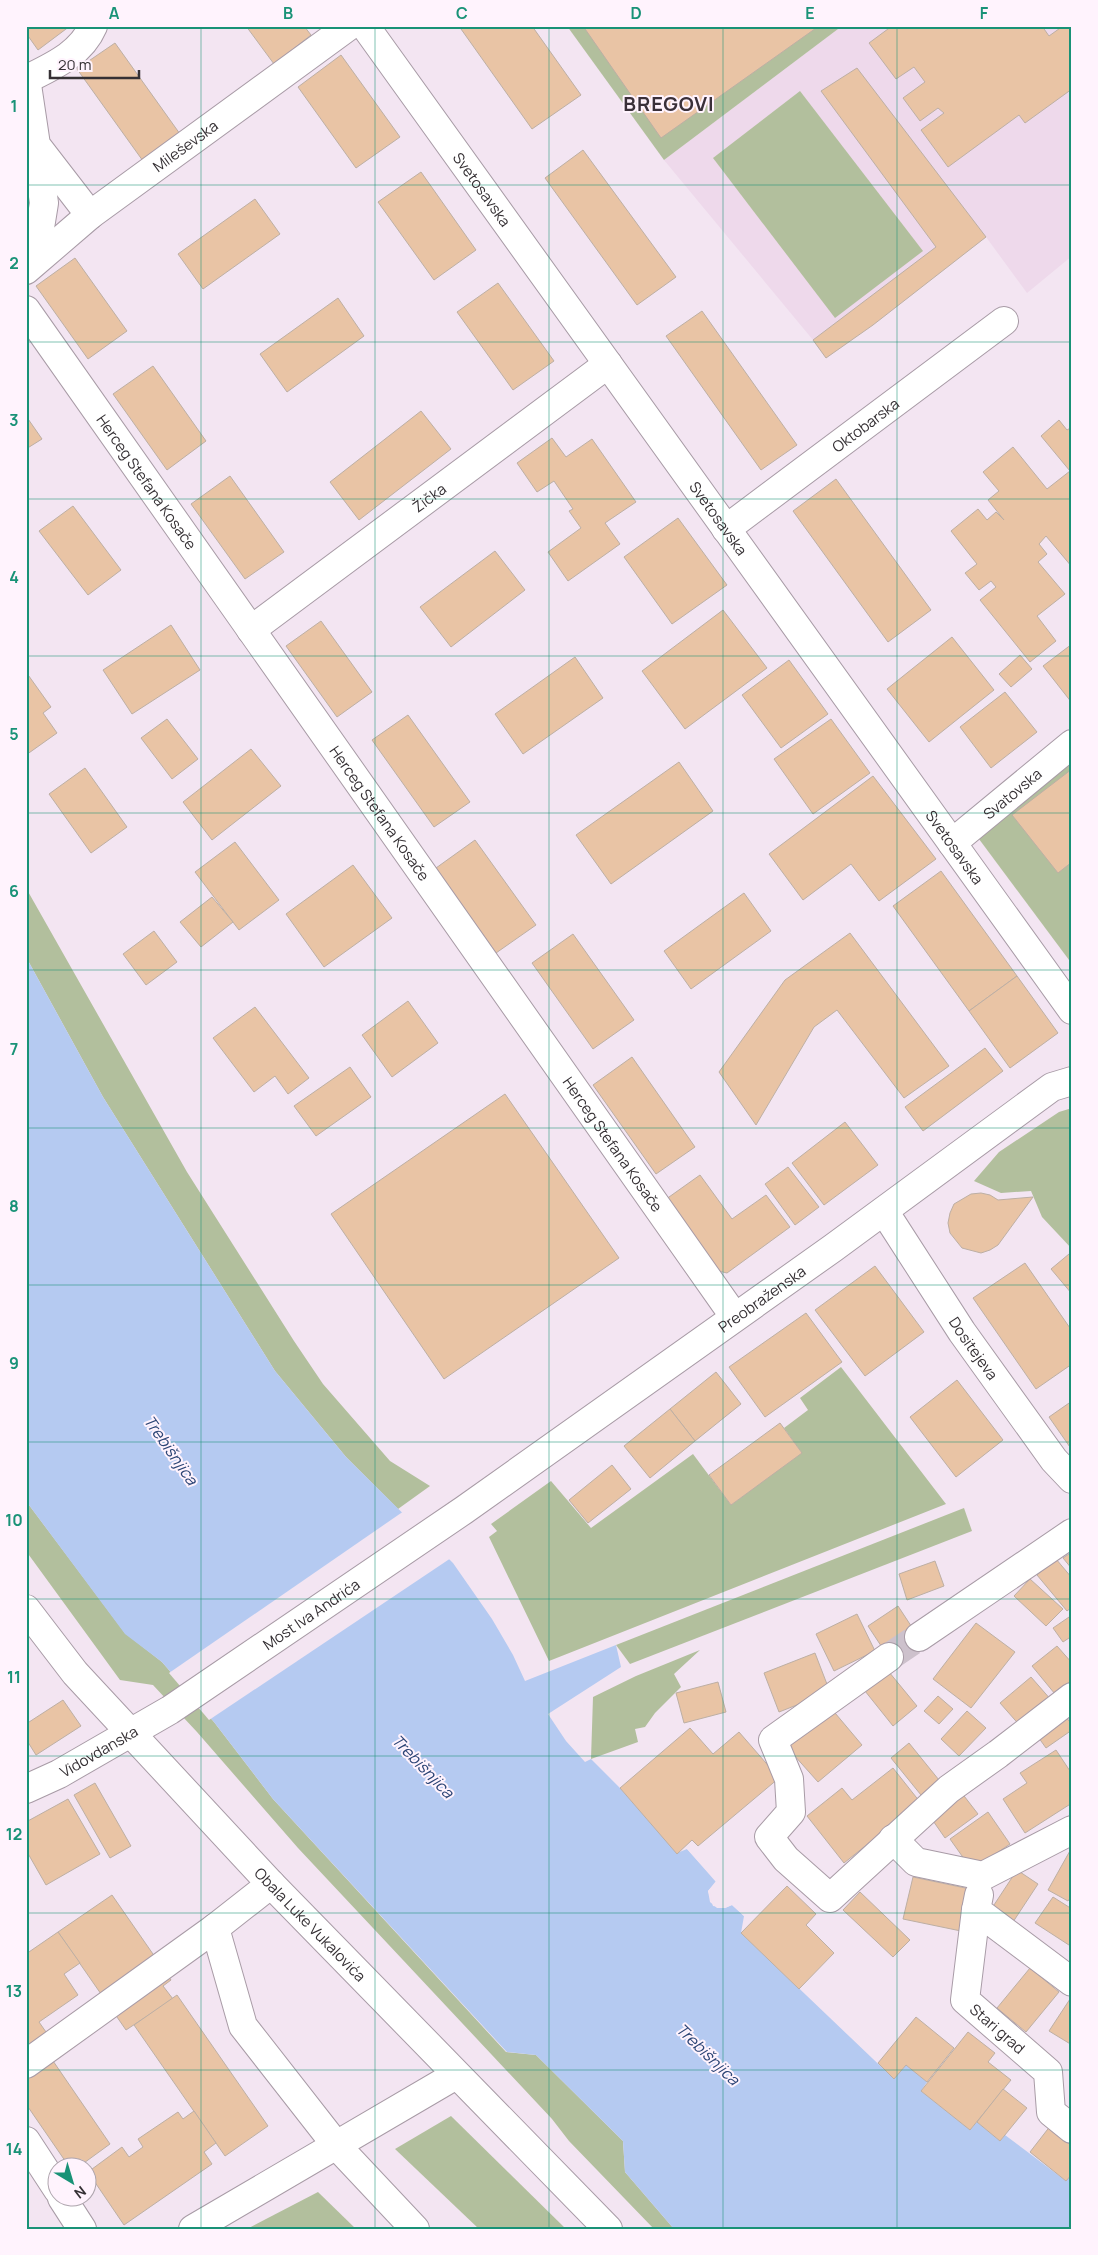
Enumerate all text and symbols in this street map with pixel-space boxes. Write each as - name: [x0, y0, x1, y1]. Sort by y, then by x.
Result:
- text: A: [109, 2, 120, 24]
- text: B: [283, 2, 293, 24]
- text: C: [456, 2, 468, 24]
- text: D: [630, 2, 642, 24]
- text: E: [805, 2, 815, 24]
- text: F: [980, 2, 989, 24]
- scale bar: [50, 48, 139, 80]
- text: 20 m: [58, 54, 91, 75]
- district label: BREGOVI: [623, 90, 715, 117]
- text: 1: [10, 95, 18, 117]
- street label: Mileševska: [148, 115, 222, 176]
- street label: Svetosavska: [448, 148, 516, 231]
- text: 2: [9, 252, 19, 274]
- street label: Oktobarska: [827, 393, 903, 457]
- text: 3: [9, 409, 19, 431]
- street label: Herceg Stefana Kosače: [92, 410, 202, 554]
- street label: Svetosavska: [685, 477, 752, 560]
- street label: Žička: [408, 478, 450, 517]
- text: 4: [9, 566, 19, 588]
- text: 5: [9, 723, 19, 745]
- street label: Herceg Stefana Kosače: [325, 741, 435, 885]
- street label: Svatovska: [978, 763, 1046, 824]
- street label: Svetosavska: [921, 806, 989, 888]
- text: 6: [9, 880, 19, 902]
- text: 7: [10, 1038, 18, 1060]
- street label: Herceg Stefana Kosače: [558, 1072, 668, 1216]
- text: 8: [9, 1195, 19, 1217]
- street label: Preobraženska: [714, 1260, 810, 1337]
- street label: Dositejeva: [944, 1313, 1003, 1384]
- text: 9: [9, 1352, 19, 1374]
- water label: Trebišnjica: [139, 1411, 204, 1490]
- text: 10: [5, 1509, 23, 1531]
- street label: Most Iva Andrića: [258, 1574, 364, 1655]
- text: 11: [7, 1666, 21, 1688]
- street label: Vidovdanska: [56, 1720, 142, 1782]
- water label: Trebišnjica: [387, 1729, 460, 1803]
- text: 12: [6, 1823, 22, 1845]
- street label: Obala Luke Vukalovića: [250, 1863, 371, 1986]
- text: 13: [6, 1980, 22, 2002]
- street label: Stari grad: [966, 1999, 1030, 2058]
- water label: Trebišnjica: [671, 2018, 745, 2091]
- text: 14: [6, 2138, 22, 2160]
- north arrow: [48, 2158, 98, 2208]
- text: N: [70, 2182, 90, 2203]

